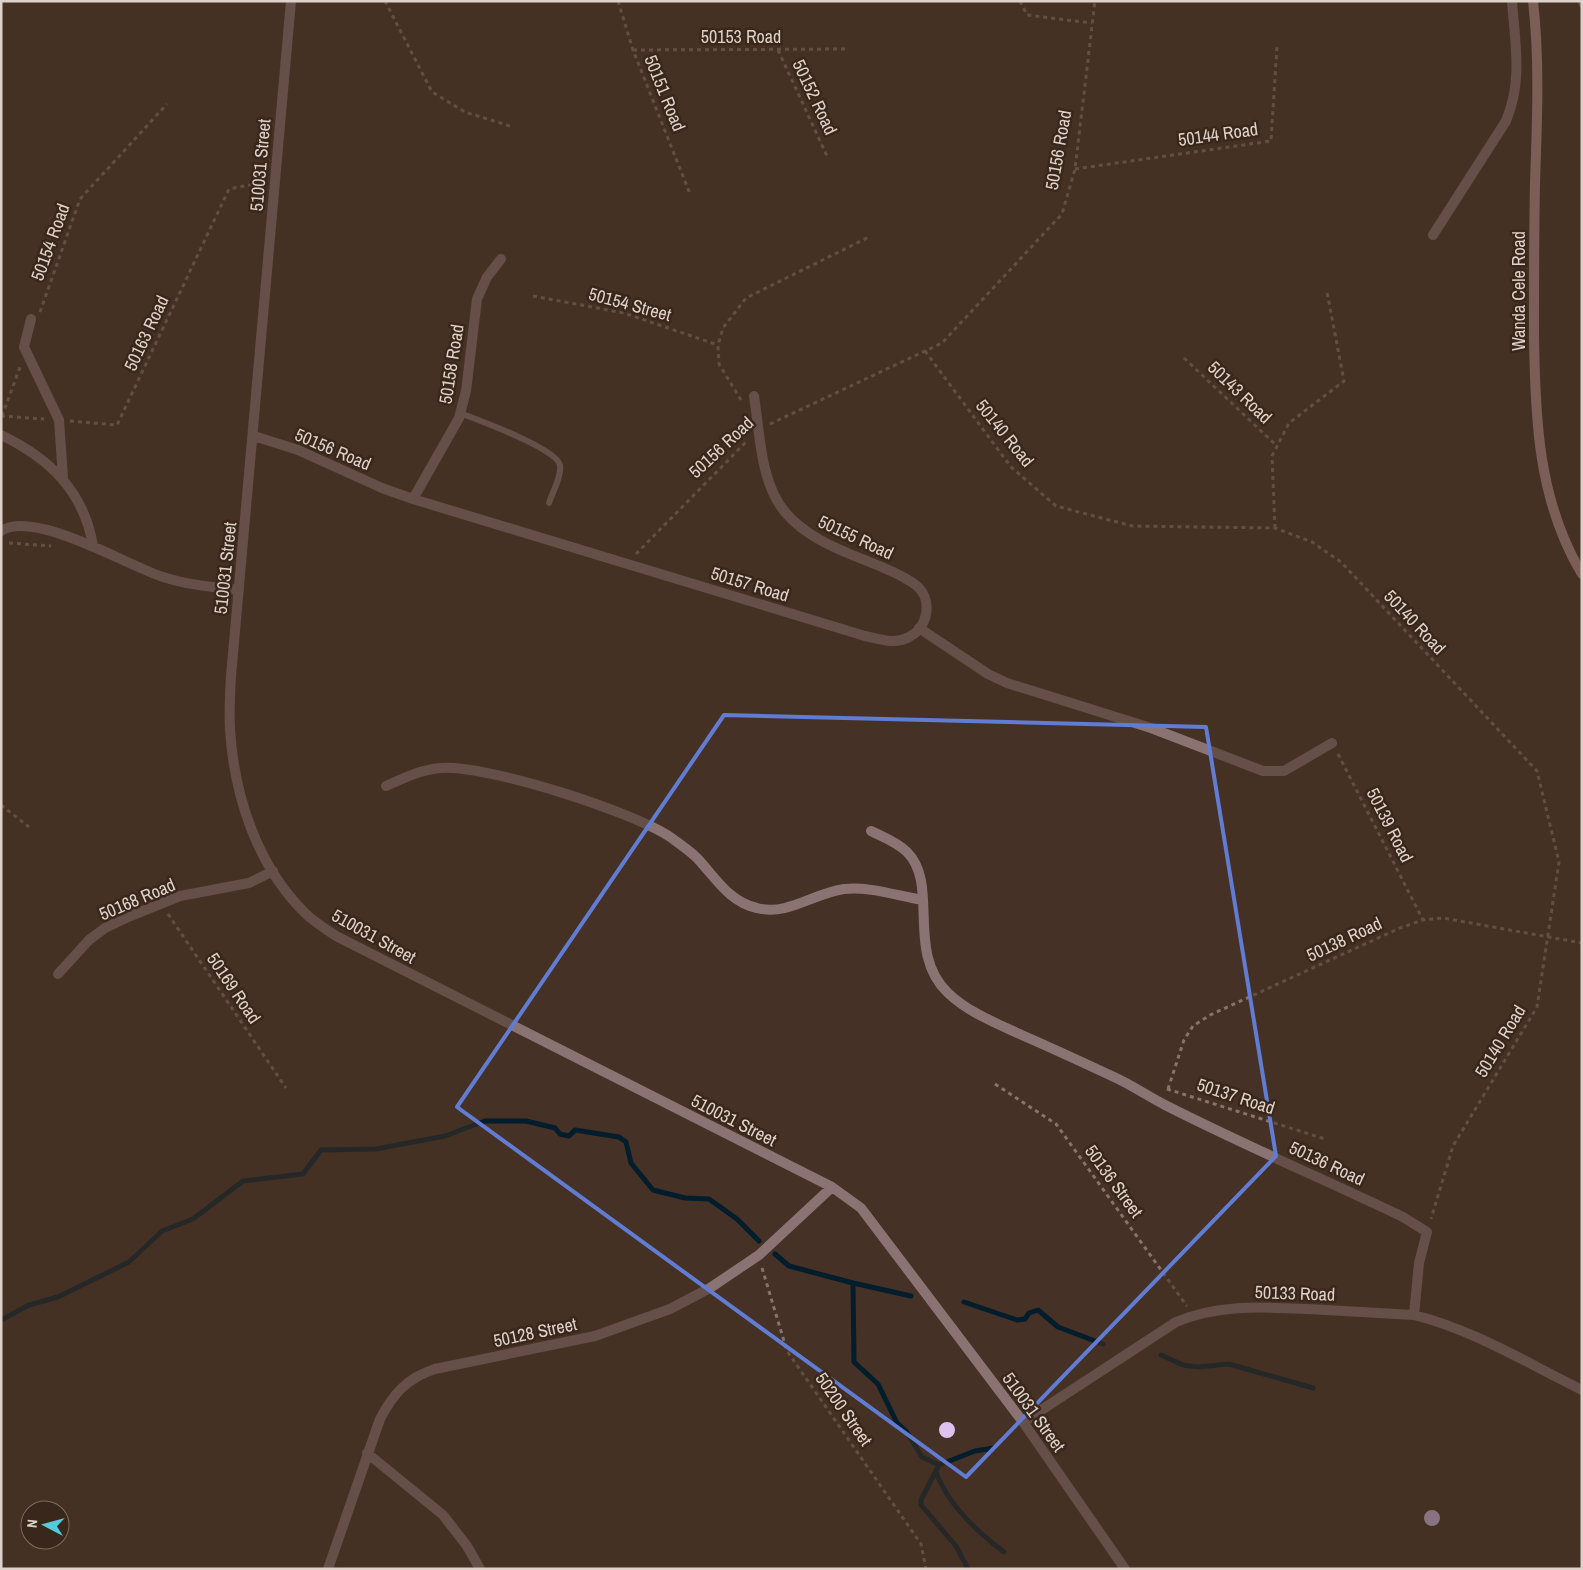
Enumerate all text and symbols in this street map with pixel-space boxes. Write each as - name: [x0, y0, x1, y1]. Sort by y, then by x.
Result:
- street label: 50153 Road: [701, 24, 781, 49]
- street label: 50151 Road: [638, 51, 692, 135]
- street label: 50152 Road: [787, 55, 843, 139]
- street label: 50156 Road: [1039, 108, 1077, 192]
- street label: 50144 Road: [1176, 116, 1260, 152]
- street label: 510031 Street: [244, 118, 276, 212]
- street label: 50154 Road: [24, 200, 76, 284]
- street label: Wanda Cele Road: [1506, 231, 1531, 351]
- street label: 50154 Street: [586, 281, 674, 327]
- street label: 50163 Road: [118, 291, 174, 375]
- street label: 50158 Road: [432, 322, 470, 406]
- street label: 50143 Road: [1202, 355, 1278, 429]
- street label: 50140 Road: [970, 394, 1040, 472]
- street label: 50156 Road: [683, 410, 759, 484]
- street label: 50156 Road: [291, 422, 375, 476]
- street label: 50155 Road: [814, 509, 898, 565]
- street label: 510031 Street: [208, 521, 242, 615]
- street label: 50157 Road: [708, 560, 792, 608]
- street label: 50140 Road: [1378, 584, 1452, 660]
- street label: 50139 Road: [1361, 783, 1419, 867]
- street label: 50168 Road: [95, 872, 179, 926]
- street label: 510031 Street: [327, 903, 421, 969]
- street label: 50138 Road: [1302, 911, 1386, 967]
- street label: 50169 Road: [201, 948, 267, 1028]
- street label: 50140 Road: [1469, 1000, 1531, 1082]
- street label: 50137 Road: [1194, 1072, 1278, 1120]
- street label: 510031 Street: [687, 1088, 781, 1152]
- street label: 50136 Road: [1285, 1135, 1369, 1191]
- street label: 50136 Street: [1079, 1139, 1149, 1223]
- street label: 50133 Road: [1254, 1279, 1336, 1307]
- street label: 50128 Street: [491, 1311, 579, 1353]
- street label: 50200 Street: [810, 1367, 878, 1451]
- street label: 510031 Street: [997, 1367, 1071, 1457]
- north arrow: [20, 1500, 70, 1550]
- text: N: [23, 1519, 41, 1529]

